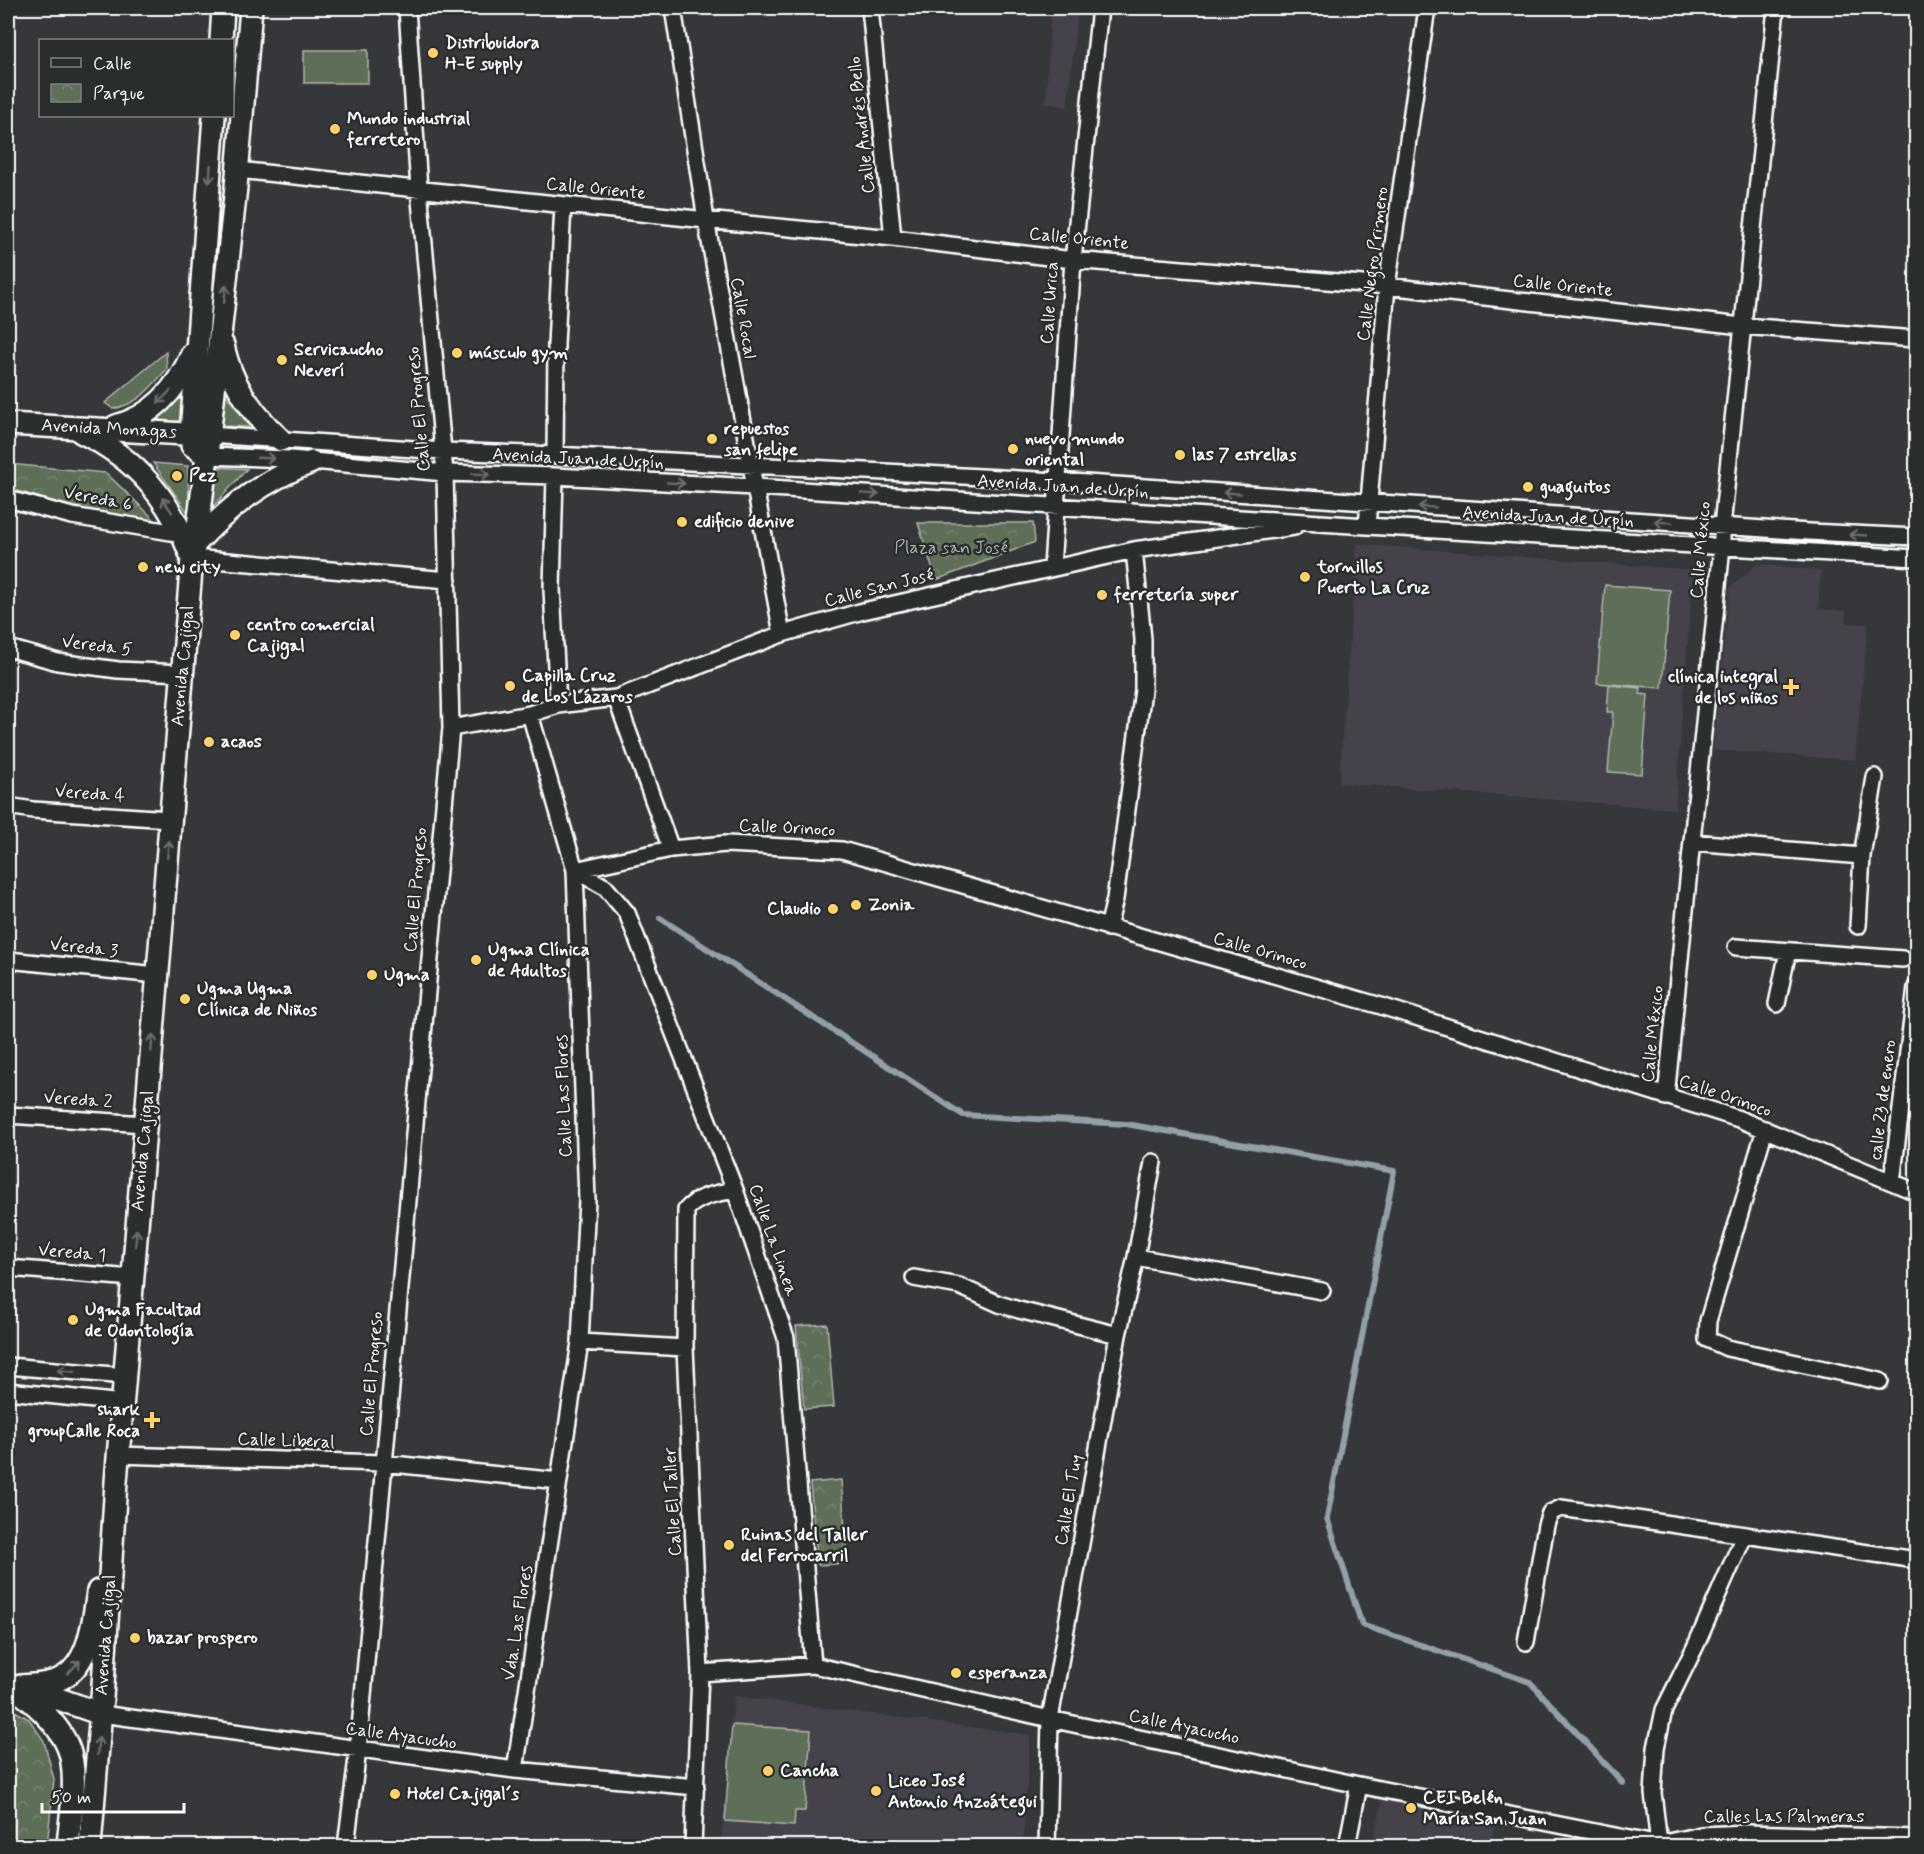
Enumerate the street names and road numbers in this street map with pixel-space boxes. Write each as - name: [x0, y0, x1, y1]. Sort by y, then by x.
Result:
- street label: Calle Andrés Bello: [843, 55, 881, 195]
- street label: Calle Oriente: [545, 172, 647, 206]
- street label: Calle Negro Primero: [1352, 185, 1396, 343]
- street label: Calle Oriente: [1028, 222, 1130, 256]
- street label: Calle Urica: [1035, 261, 1065, 345]
- street label: Calle Oriente: [1512, 269, 1614, 303]
- street label: Calle Rocal: [724, 275, 762, 361]
- street label: Calle El Progreso: [402, 346, 436, 472]
- street label: Avenida Monagas: [41, 413, 177, 446]
- street label: Avenida Juan de Urpín: [492, 443, 664, 475]
- street label: Avenida Juan de Urpín: [976, 469, 1150, 505]
- street label: Vereda 6: [62, 481, 134, 517]
- street label: Calle México: [1685, 500, 1717, 600]
- street label: Avenida Juan de Urpín: [1462, 501, 1634, 533]
- street label: Calle San José: [822, 563, 936, 613]
- street label: Avenida Cajigal: [166, 605, 201, 727]
- street label: Vereda 5: [60, 630, 134, 662]
- street label: Vereda 4: [54, 780, 126, 808]
- street label: Calle Orinoco: [738, 813, 836, 843]
- street label: Calle El Progreso: [399, 827, 433, 953]
- street label: Calle Orinoco: [1210, 926, 1310, 976]
- street label: Vereda 3: [49, 933, 119, 963]
- street label: Calle México: [1636, 984, 1670, 1084]
- street label: Calle Las Flores: [550, 1034, 578, 1158]
- street label: calle 23 de enero: [1864, 1038, 1902, 1162]
- street label: Calle Orinoco: [1675, 1069, 1775, 1123]
- street label: Vereda 2: [43, 1086, 113, 1114]
- street label: Avenida Cajigal: [126, 1090, 161, 1212]
- street label: Calle La Linea: [743, 1181, 803, 1299]
- street label: Vereda 1: [37, 1238, 107, 1268]
- street label: Calle El Progreso: [355, 1311, 389, 1437]
- street label: Calle Liberal: [237, 1427, 335, 1455]
- street label: Calle El Taller: [658, 1446, 688, 1557]
- street label: Calle El Tuy: [1049, 1453, 1089, 1547]
- street label: Vda. Las Flores: [497, 1564, 539, 1682]
- street label: Avenida Cajigal: [90, 1574, 123, 1696]
- street label: Calle Ayacucho: [1127, 1704, 1241, 1750]
- street label: Calle Ayacucho: [344, 1716, 458, 1756]
- street label: Calles Las Palmeras: [1704, 1805, 1864, 1829]

